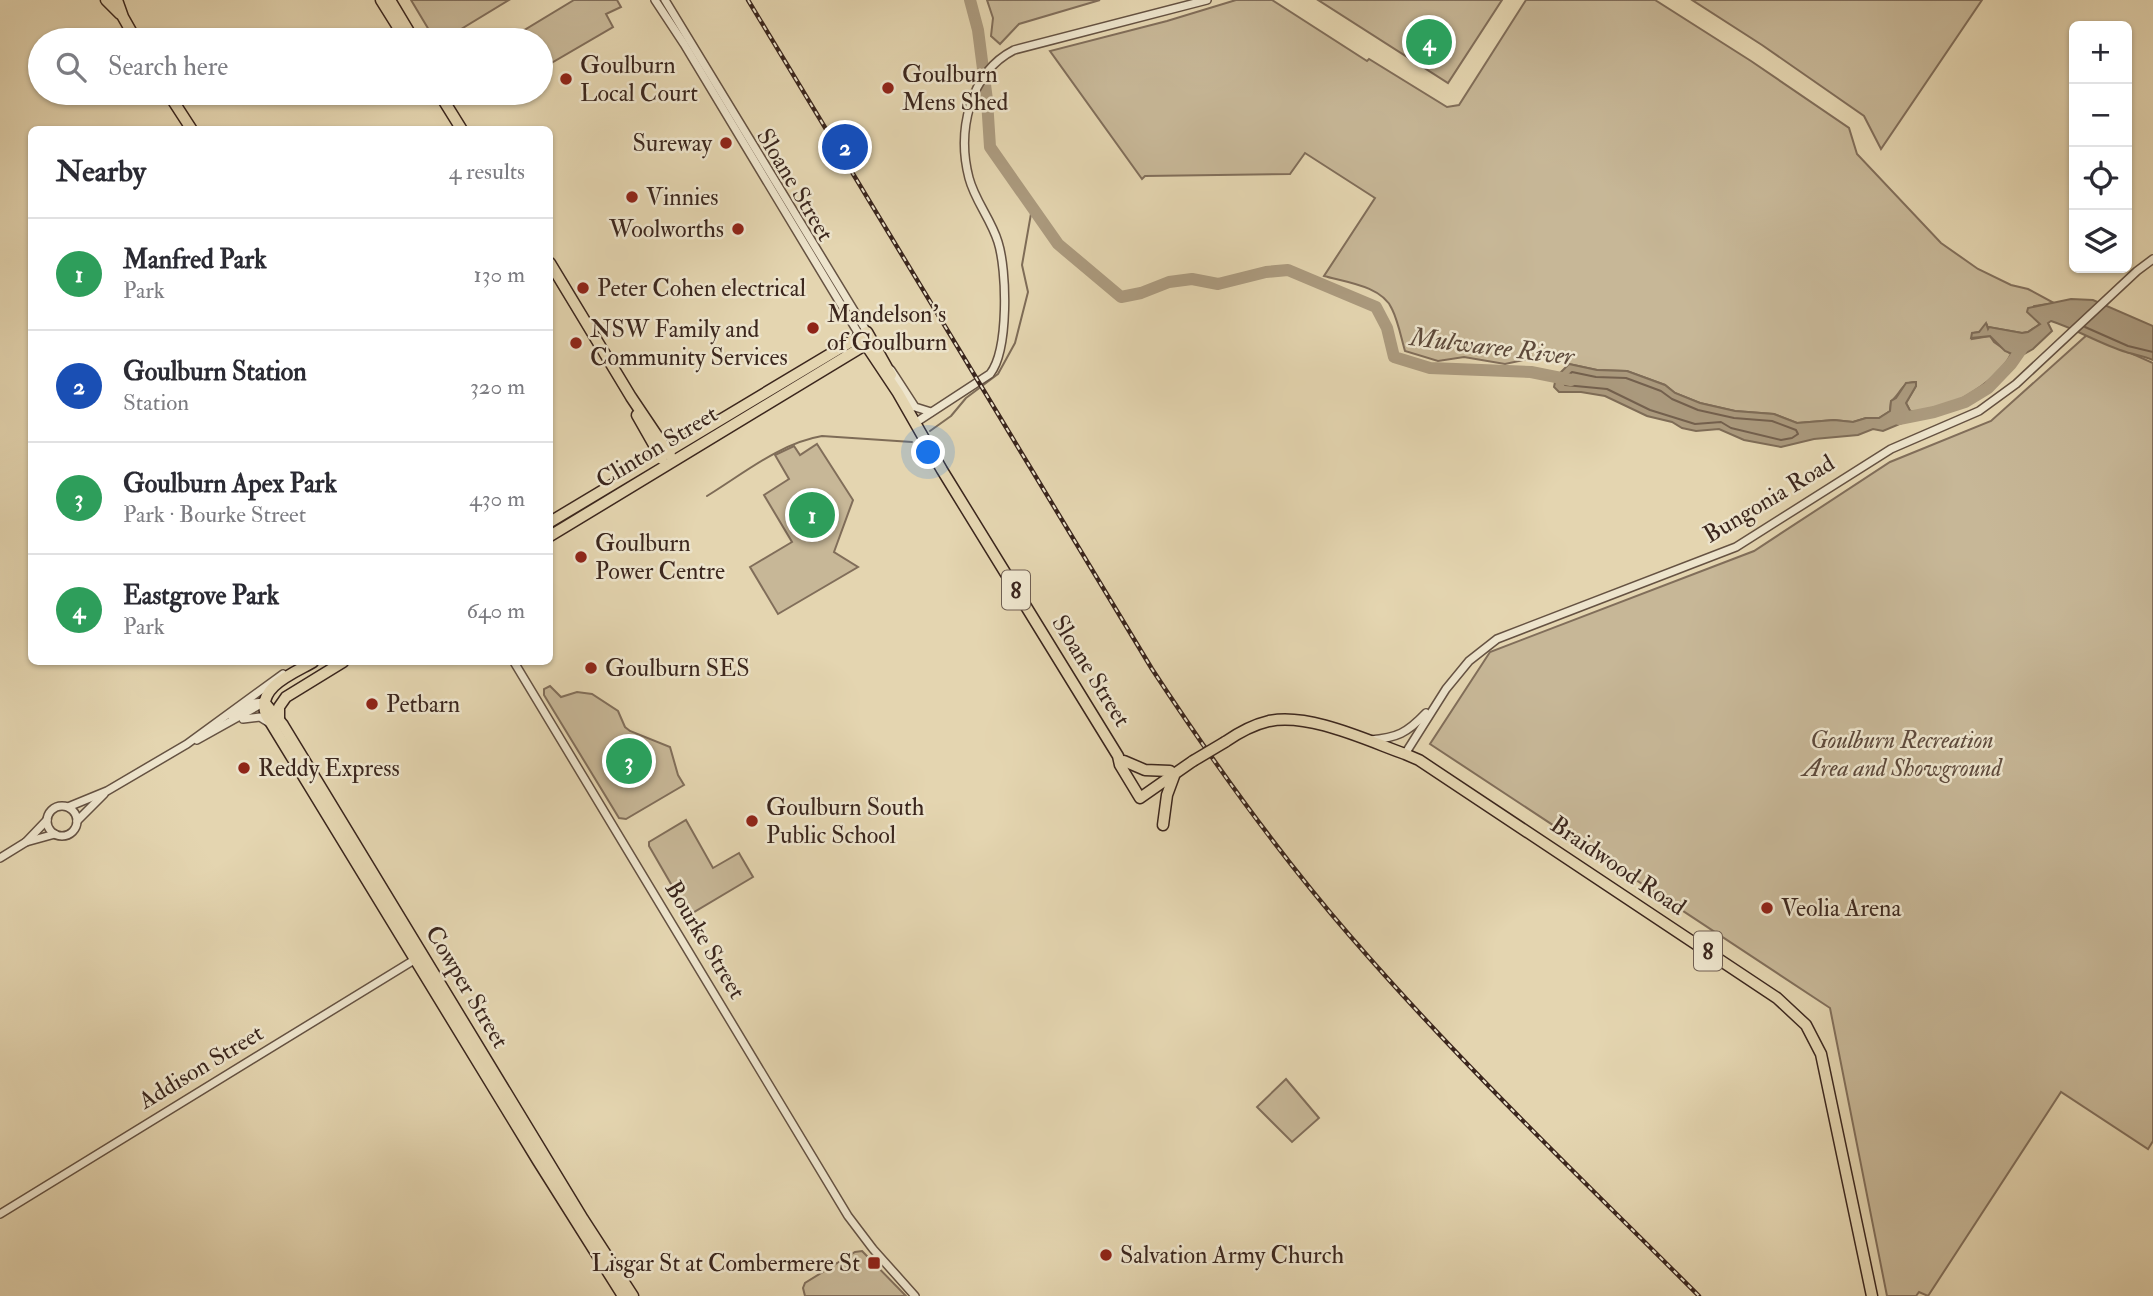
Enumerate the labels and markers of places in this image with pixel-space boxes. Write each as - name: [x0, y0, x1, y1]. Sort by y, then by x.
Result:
- pin: 4: [1406, 16, 1452, 68]
- place label: Goulburn Local Court: [580, 50, 698, 109]
- place label: Goulburn Mens Shed: [902, 59, 1008, 118]
- marker: Goulburn Local Court: [558, 71, 574, 87]
- marker: Goulburn Mens Shed: [880, 80, 896, 96]
- pin: 2: [822, 121, 868, 173]
- place label: Sureway: [633, 128, 712, 159]
- marker: Sureway: [718, 135, 734, 151]
- place label: Vinnies: [646, 182, 719, 213]
- marker: Vinnies: [624, 189, 640, 205]
- place label: Woolworths: [608, 214, 724, 245]
- marker: Woolworths: [730, 221, 746, 237]
- place label: Peter Cohen electrical: [597, 273, 806, 304]
- marker: Peter Cohen electrical: [575, 280, 591, 296]
- place label: Mandelson's of Goulburn: [827, 299, 947, 358]
- place label: NSW Family and Community Services: [590, 314, 788, 373]
- marker: Mandelson's of Goulburn: [805, 320, 821, 336]
- marker: NSW Family and Community Services: [568, 335, 584, 351]
- pin: 1: [789, 489, 835, 541]
- place label: Goulburn Power Centre: [595, 528, 725, 587]
- marker: Goulburn Power Centre: [573, 549, 589, 565]
- place label: Goulburn SES: [605, 653, 750, 684]
- marker: Goulburn SES: [583, 660, 599, 676]
- place label: Petbarn: [386, 689, 460, 720]
- marker: Petbarn: [364, 696, 380, 712]
- pin: 3: [606, 735, 652, 787]
- place label: Reddy Express: [258, 753, 400, 784]
- marker: Reddy Express: [236, 760, 252, 776]
- place label: Goulburn South Public School: [766, 792, 925, 851]
- marker: Goulburn South Public School: [744, 813, 760, 829]
- place label: Veolia Arena: [1781, 893, 1902, 924]
- marker: Veolia Arena: [1759, 900, 1775, 916]
- place label: Salvation Army Church: [1120, 1240, 1344, 1271]
- marker: Salvation Army Church: [1098, 1247, 1114, 1263]
- place label: Lisgar St at Combermere St: [591, 1248, 860, 1279]
- marker: Lisgar St at Combermere St: [866, 1255, 882, 1271]

